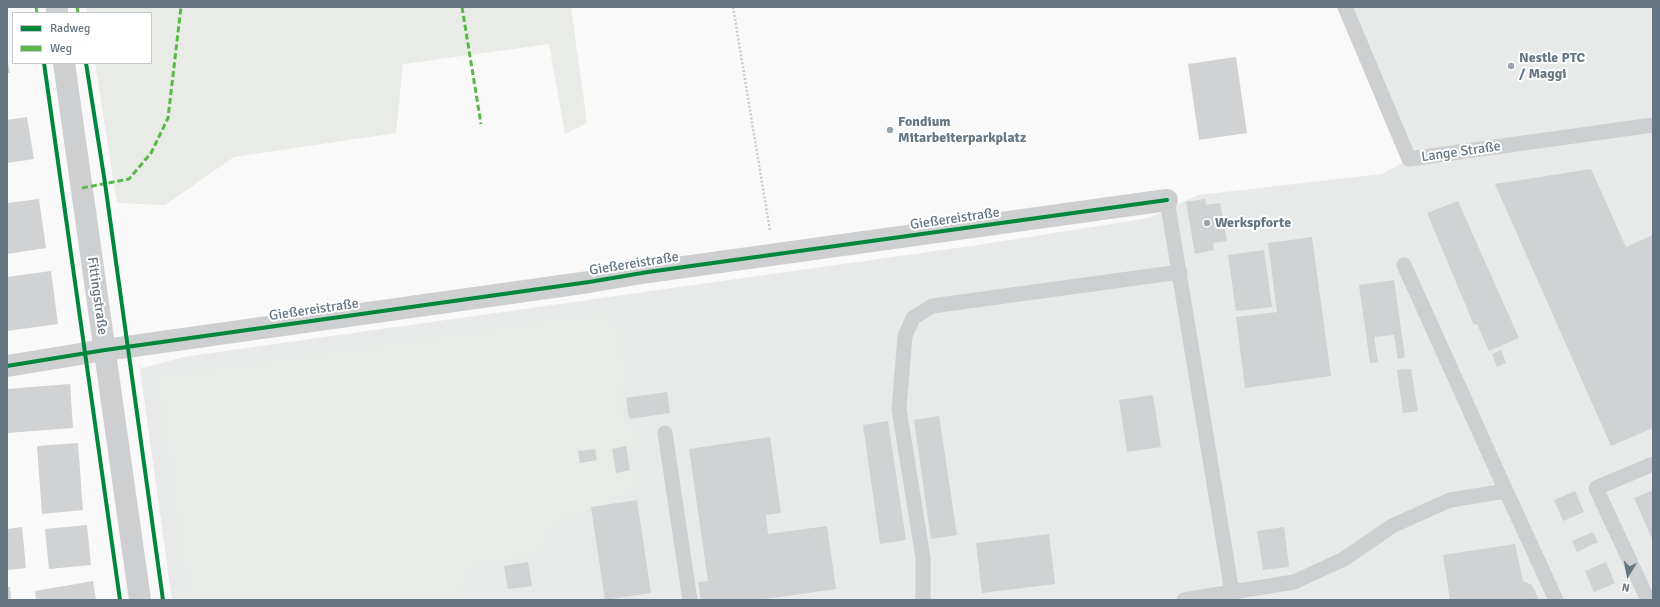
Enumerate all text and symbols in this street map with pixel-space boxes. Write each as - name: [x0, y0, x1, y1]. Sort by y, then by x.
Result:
- legend: [12, 12, 152, 64]
- text: Radweg: [50, 21, 90, 36]
- text: Weg: [50, 41, 72, 56]
- place label: Nestle PTC / Maggi: [1519, 50, 1585, 82]
- marker: Nestle PTC / Maggi: [1506, 61, 1516, 71]
- place label: Fondium Mitarbeiterparkplatz: [898, 114, 1026, 146]
- marker: Fondium Mitarbeiterparkplatz: [885, 125, 895, 135]
- street label: Lange Straße: [1420, 138, 1502, 166]
- street label: Gießereistraße: [909, 204, 1001, 234]
- place label: Werkspforte: [1215, 215, 1291, 231]
- marker: Werkspforte: [1202, 218, 1212, 228]
- street label: Gießereistraße: [588, 249, 680, 279]
- street label: Fittingstraße: [83, 256, 111, 336]
- street label: Gießereistraße: [268, 295, 360, 325]
- north arrow: [1608, 555, 1648, 595]
- text: N: [1621, 580, 1631, 594]

